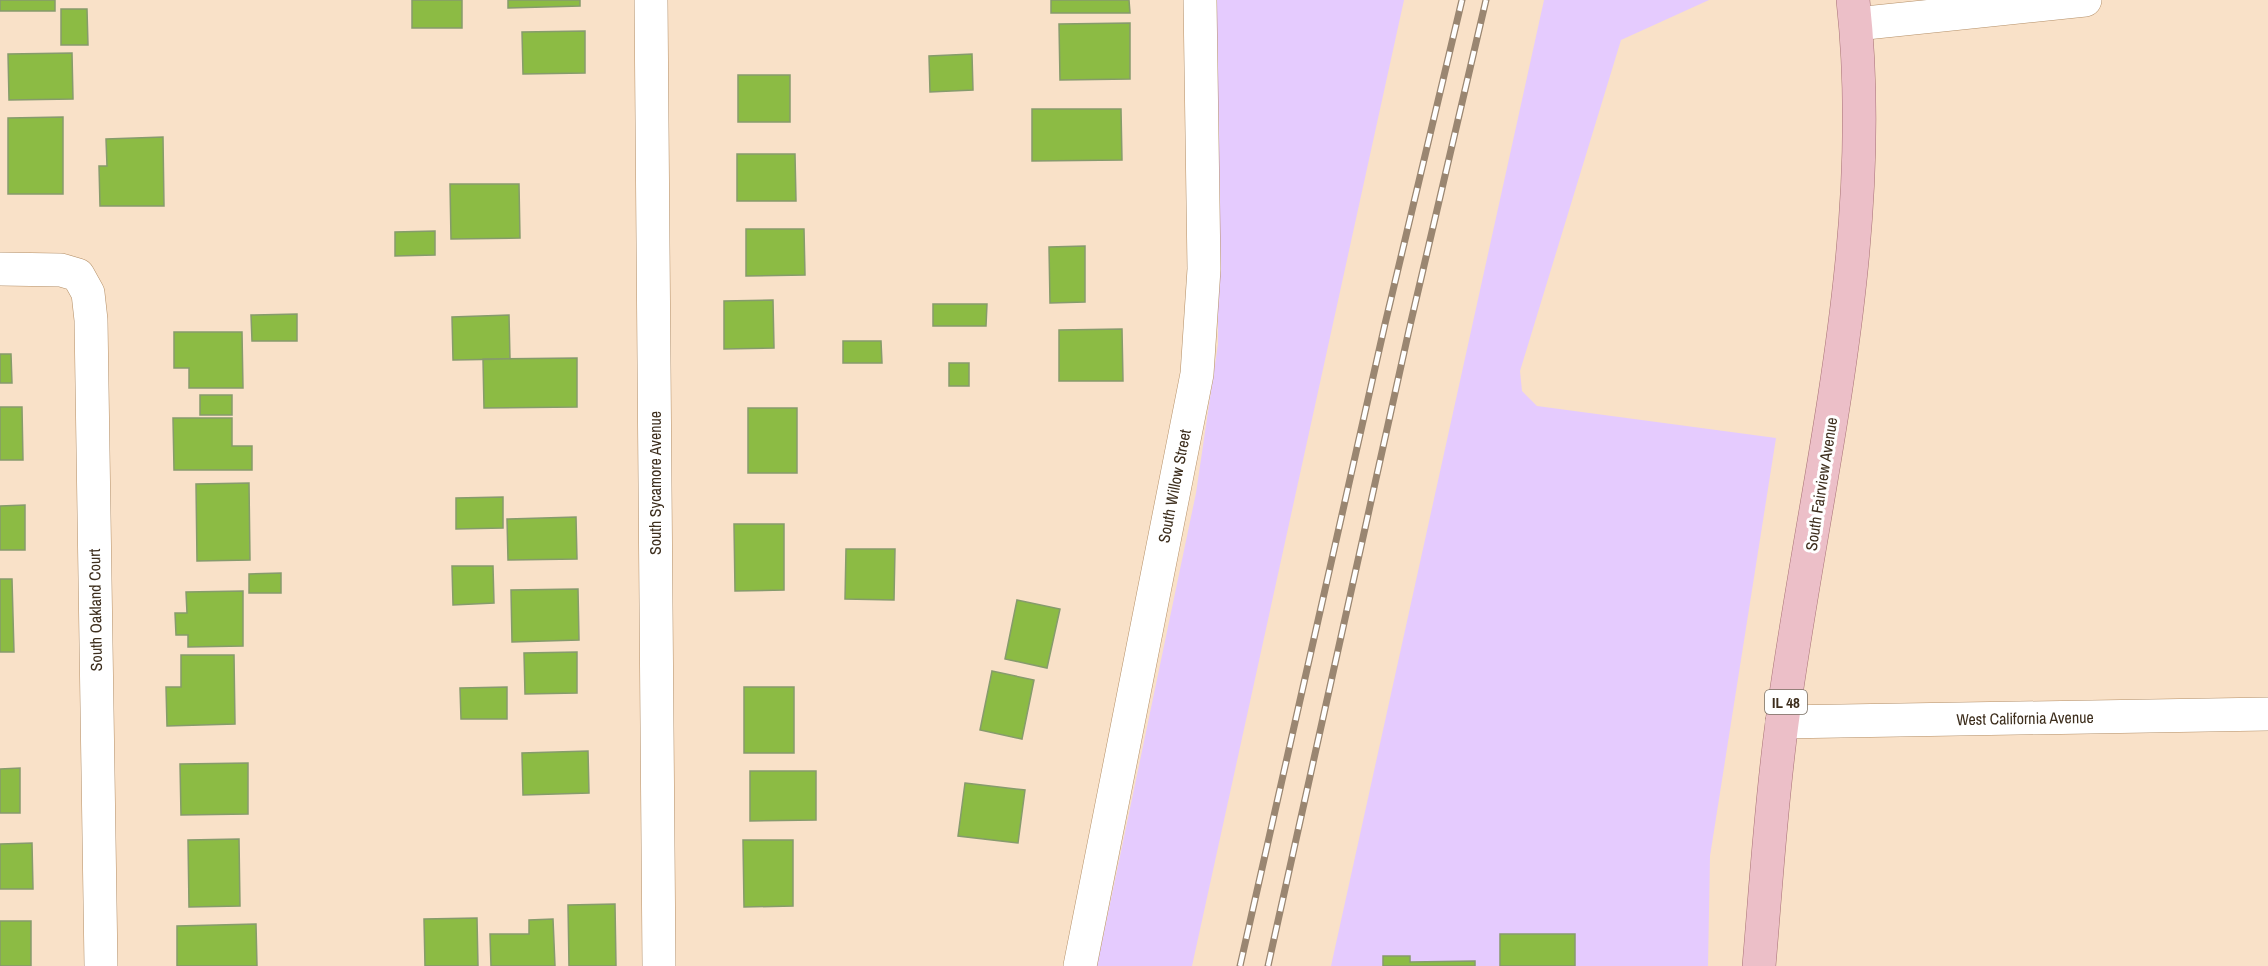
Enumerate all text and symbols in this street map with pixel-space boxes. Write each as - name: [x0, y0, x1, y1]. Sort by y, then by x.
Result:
- street label: South Sycamore Avenue: [644, 411, 666, 555]
- street label: South Fairview Avenue: [1800, 416, 1842, 552]
- street label: South Willow Street: [1152, 427, 1196, 545]
- street label: South Oakland Court: [83, 548, 107, 671]
- road number: IL 48: [1765, 690, 1807, 714]
- street label: West California Avenue: [1956, 706, 2094, 730]

